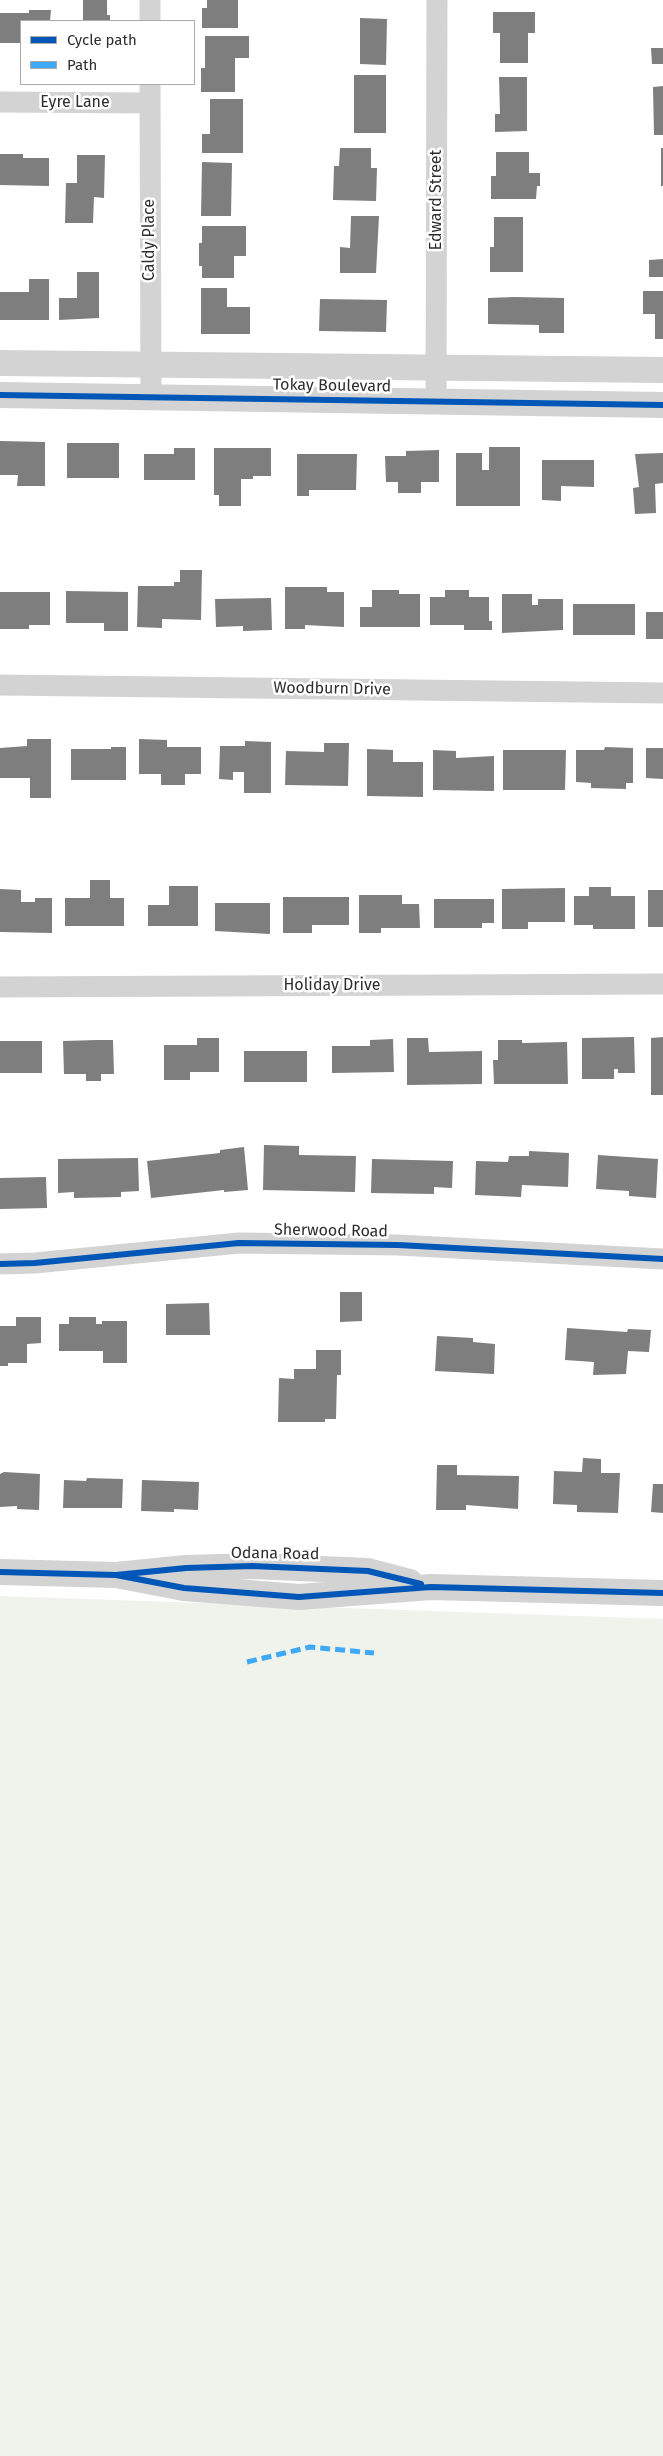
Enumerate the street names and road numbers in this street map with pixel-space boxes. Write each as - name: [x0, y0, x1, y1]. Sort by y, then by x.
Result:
- street label: Eyre Lane: [40, 93, 110, 113]
- street label: Edward Street: [427, 150, 447, 250]
- street label: Caldy Place: [140, 199, 160, 281]
- street label: Tokay Boulevard: [273, 375, 391, 397]
- street label: Woodburn Drive: [273, 678, 391, 700]
- street label: Holiday Drive: [283, 976, 381, 996]
- street label: Sherwood Road: [274, 1220, 388, 1242]
- street label: Odana Road: [231, 1544, 319, 1564]

